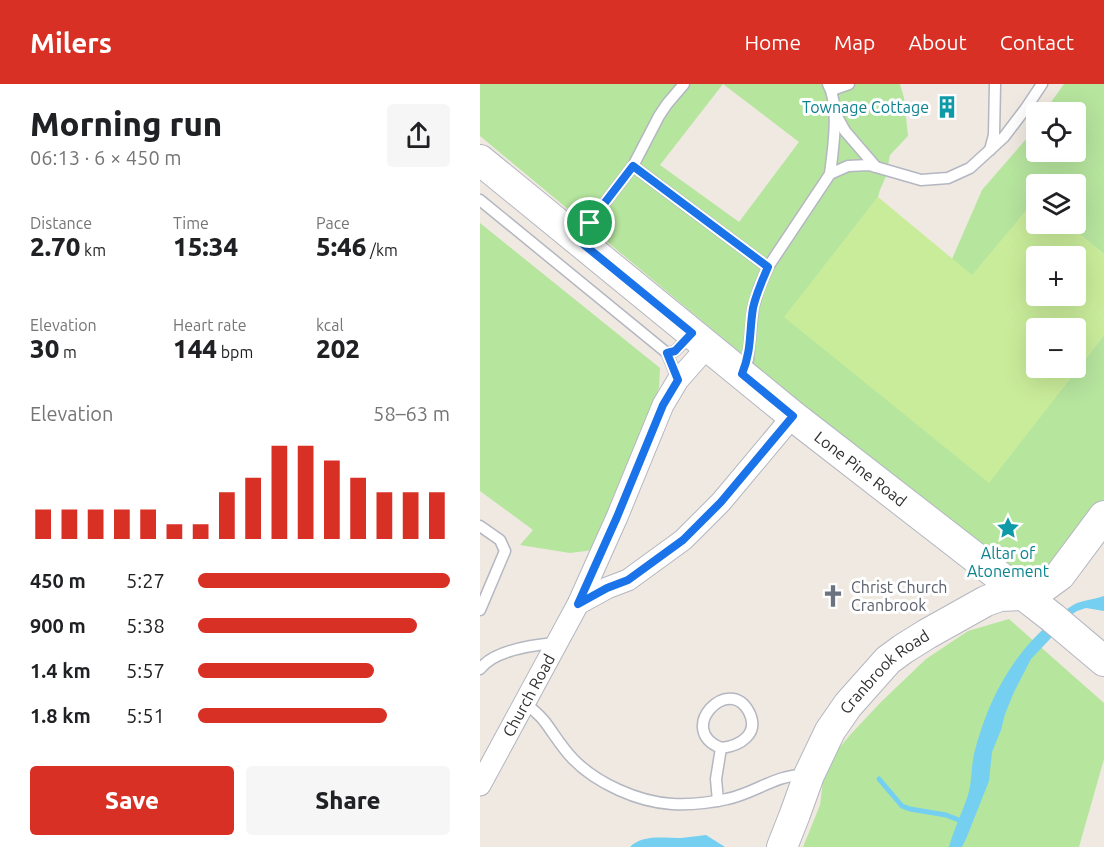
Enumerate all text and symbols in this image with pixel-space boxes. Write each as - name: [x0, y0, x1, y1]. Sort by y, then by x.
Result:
- text: Milers: [30, 27, 112, 58]
- text: Home: [744, 30, 801, 54]
- text: Map: [834, 30, 875, 54]
- text: About: [908, 30, 967, 54]
- text: Contact: [1000, 30, 1074, 54]
- building icon: Townage Cottage: [934, 94, 960, 120]
- place label: Townage Cottage: [802, 98, 929, 116]
- map controls: [1026, 102, 1086, 378]
- button: locate: [1026, 102, 1086, 162]
- button: share: [387, 104, 450, 167]
- text: Morning run: [30, 105, 222, 142]
- text: 06:13 · 6 × 450 m: [30, 146, 182, 169]
- button: layers: [1026, 174, 1086, 234]
- pin: [564, 197, 615, 248]
- icon: arrive: [573, 206, 606, 239]
- text: Distance: [30, 214, 92, 232]
- text: Time: [173, 214, 209, 232]
- text: Pace: [316, 214, 350, 232]
- text: 2.70: [30, 232, 80, 261]
- text: 15:34: [173, 232, 238, 261]
- text: 5:46: [316, 232, 366, 261]
- text: km: [80, 241, 106, 259]
- text: /km: [366, 241, 398, 259]
- button: +: [1026, 246, 1086, 306]
- text: Elevation: [30, 316, 97, 334]
- text: Heart rate: [173, 316, 247, 334]
- text: kcal: [316, 316, 344, 334]
- button: −: [1026, 318, 1086, 378]
- text: 30: [30, 334, 59, 363]
- text: 144: [173, 334, 217, 363]
- text: 202: [316, 334, 360, 363]
- text: m: [59, 343, 77, 361]
- text: bpm: [217, 343, 253, 361]
- text: Elevation: [30, 402, 113, 425]
- text: 58–63 m: [373, 402, 450, 425]
- street label: Lone Pine Road: [811, 427, 910, 510]
- place icon: Altar of Atonement: [995, 515, 1021, 541]
- place label: Altar of Atonement: [967, 544, 1050, 580]
- text: 450 m: [30, 569, 86, 592]
- text: 5:27: [126, 569, 165, 592]
- place label: Christ Church Cranbrook: [851, 578, 948, 614]
- church icon: Christ Church Cranbrook: [820, 583, 846, 609]
- text: 900 m: [30, 614, 86, 637]
- text: 5:38: [126, 614, 165, 637]
- street label: Cranbrook Road: [836, 626, 932, 717]
- street label: Church Road: [499, 651, 558, 740]
- text: 1.4 km: [30, 659, 91, 682]
- text: 5:57: [126, 659, 165, 682]
- text: 1.8 km: [30, 704, 91, 727]
- text: 5:51: [126, 704, 165, 727]
- button: Save: [30, 766, 234, 835]
- button: Share: [246, 766, 450, 835]

